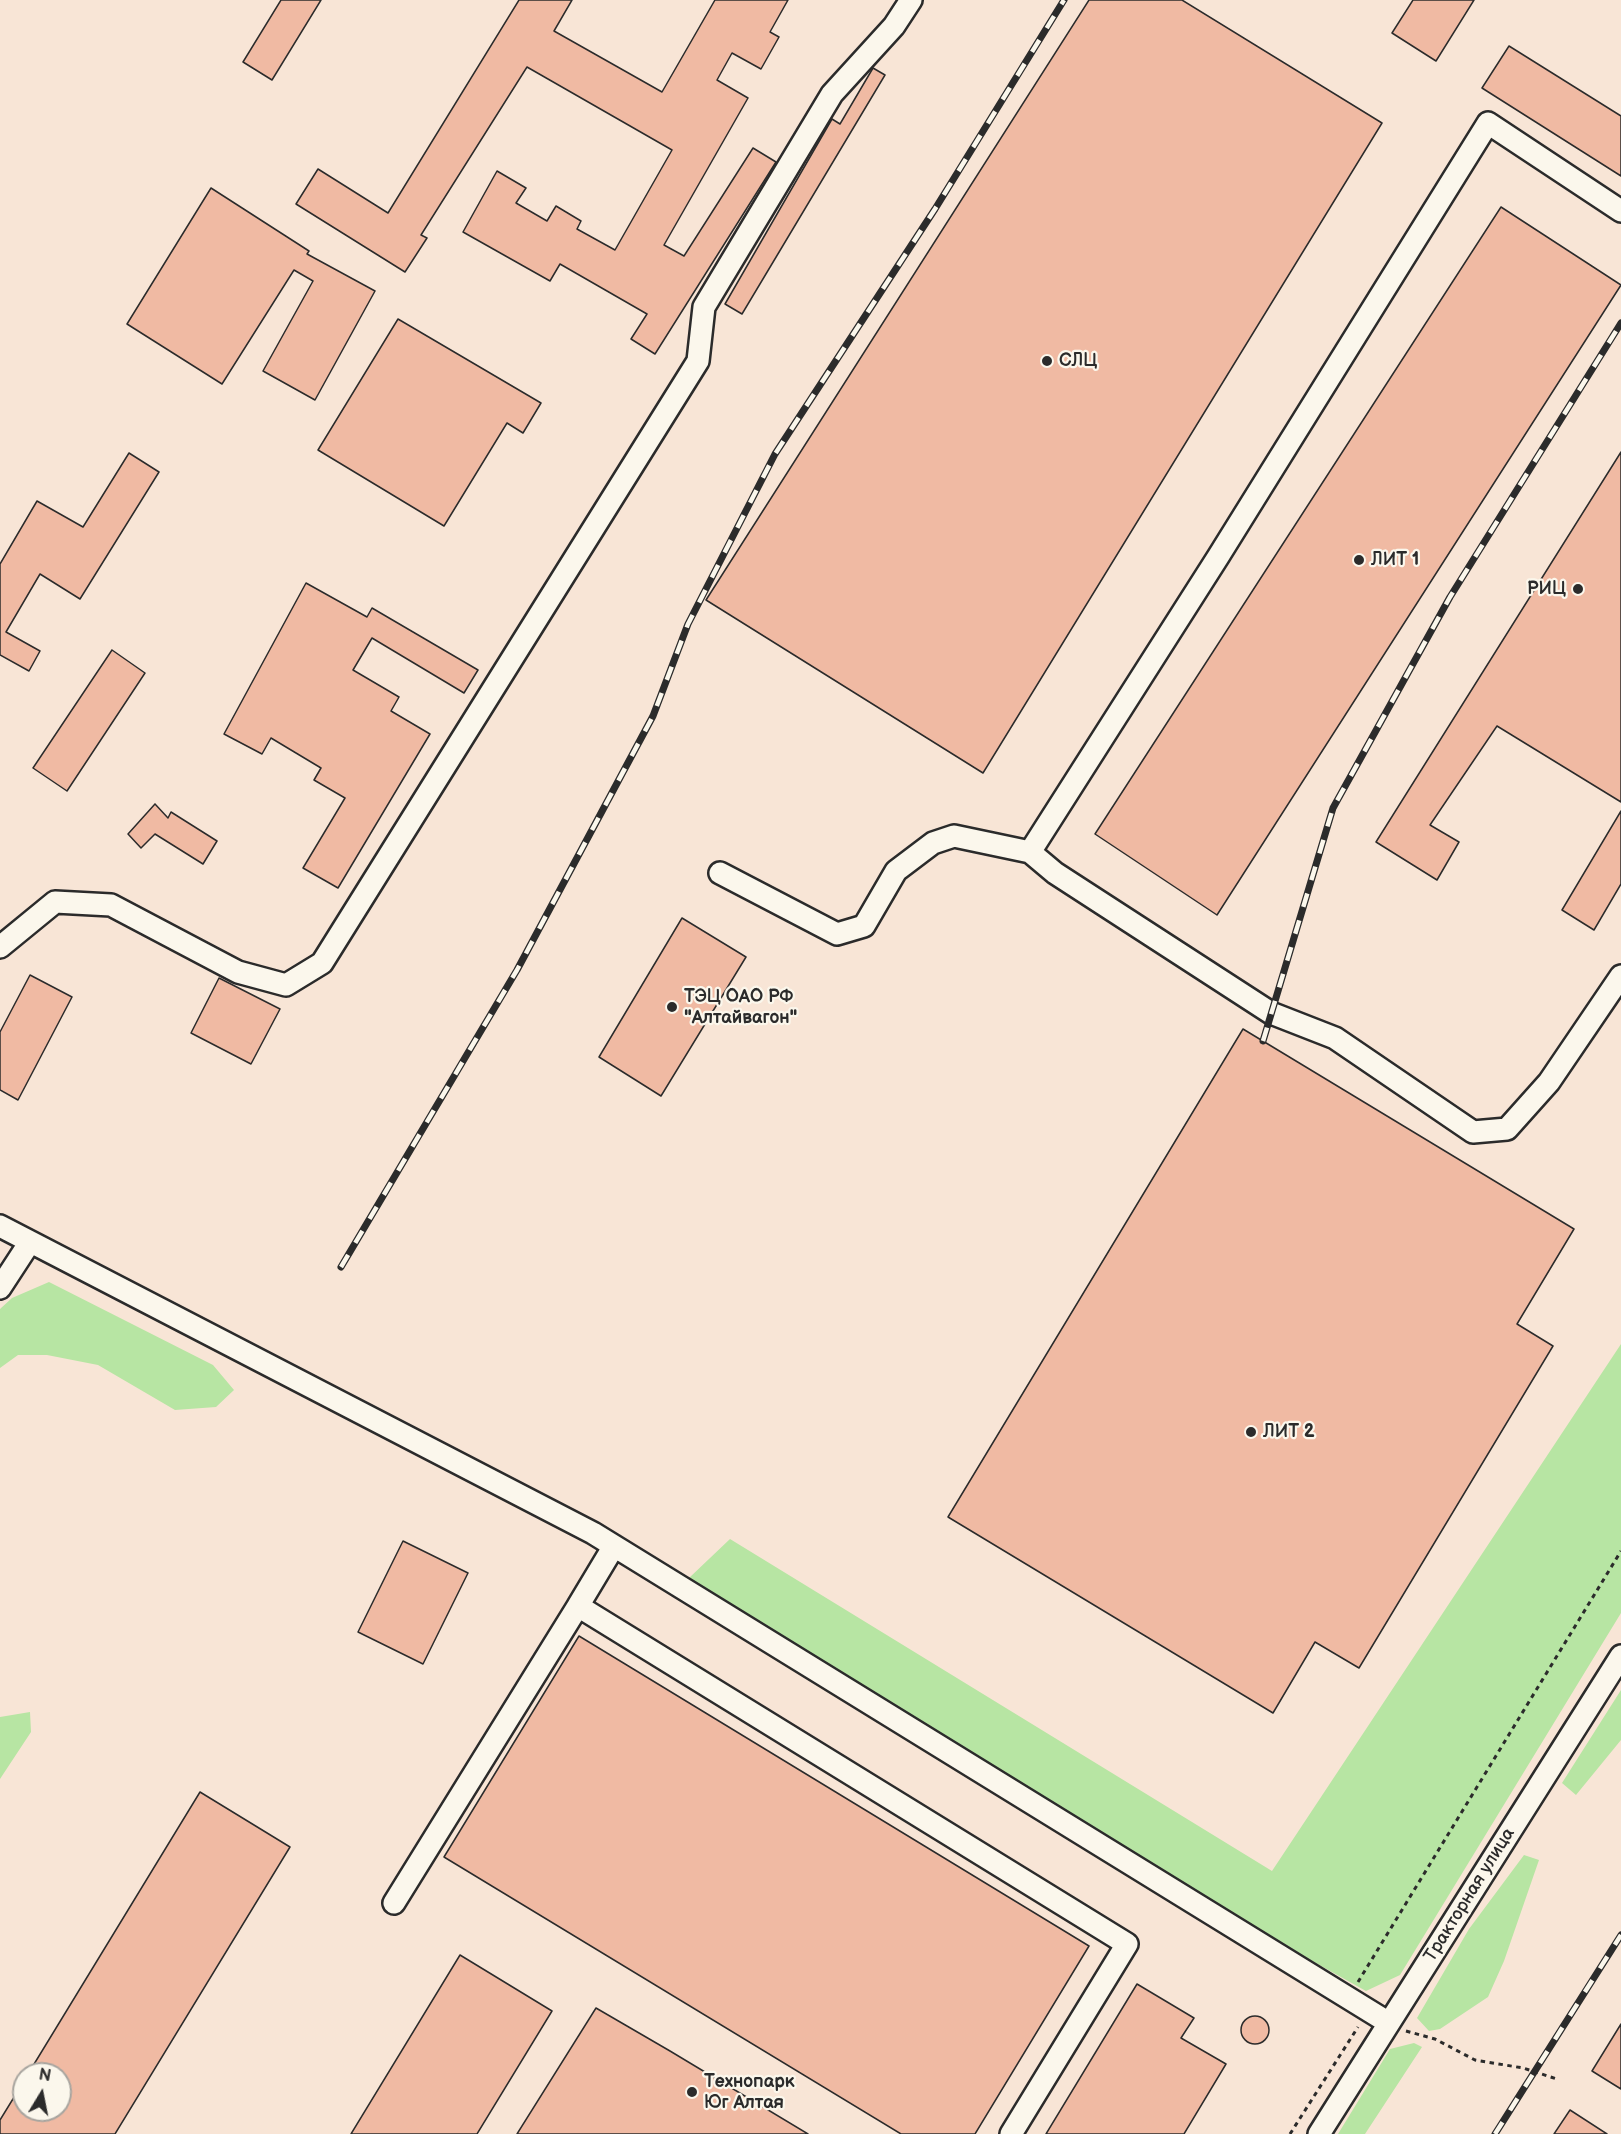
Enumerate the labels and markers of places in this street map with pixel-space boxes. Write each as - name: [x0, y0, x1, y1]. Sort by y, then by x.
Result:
- place label: СЛЦ: [1059, 350, 1097, 372]
- marker: СЛЦ: [1040, 354, 1054, 368]
- place label: ЛИТ 1: [1371, 549, 1419, 571]
- marker: ЛИТ 1: [1352, 553, 1366, 567]
- place label: РИЦ: [1527, 578, 1566, 600]
- marker: РИЦ: [1571, 582, 1585, 596]
- place label: ТЭЦ ОАО РФ "Алтайвагон": [684, 986, 797, 1028]
- marker: ТЭЦ ОАО РФ "Алтайвагон": [665, 1000, 679, 1014]
- place label: ЛИТ 2: [1263, 1421, 1315, 1443]
- marker: ЛИТ 2: [1244, 1425, 1258, 1439]
- place label: Технопарк Юг Алтая: [704, 2071, 795, 2114]
- marker: Технопарк Юг Алтая: [685, 2085, 699, 2099]

